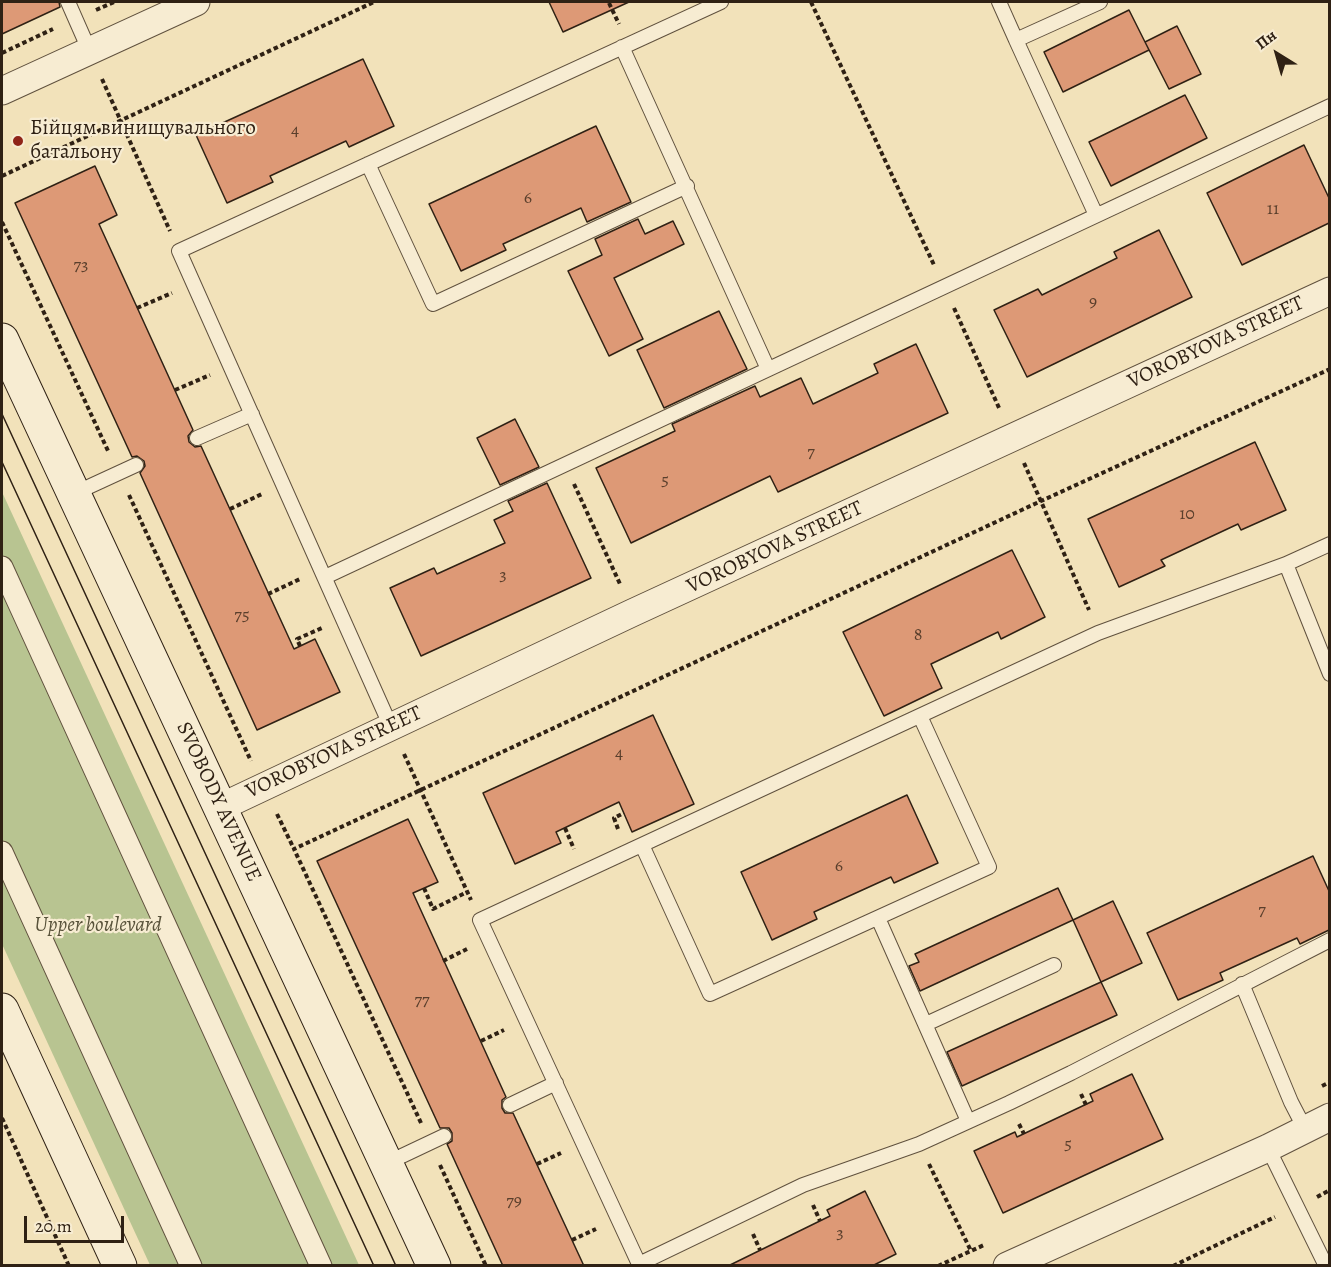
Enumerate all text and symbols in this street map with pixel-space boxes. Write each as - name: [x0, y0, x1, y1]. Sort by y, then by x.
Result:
- north arrow: [1247, 24, 1307, 84]
- text: Пн: [1251, 25, 1281, 55]
- place label: Бійцям винищувального батальону: [30, 116, 256, 166]
- house number: 4: [291, 120, 299, 142]
- marker: Бійцям винищувального батальону: [11, 134, 25, 148]
- house number: 6: [524, 188, 532, 210]
- house number: 11: [1267, 199, 1279, 221]
- house number: 73: [73, 255, 89, 277]
- street label: VOROBYOVA STREET: [1124, 291, 1308, 395]
- house number: 9: [1089, 292, 1097, 314]
- house number: 7: [807, 442, 815, 464]
- house number: 5: [661, 470, 669, 492]
- street label: VOROBYOVA STREET: [683, 496, 867, 600]
- house number: 10: [1179, 504, 1195, 526]
- house number: 3: [499, 565, 507, 587]
- house number: 75: [234, 605, 250, 627]
- house number: 8: [914, 625, 922, 647]
- street label: VOROBYOVA STREET: [242, 701, 426, 805]
- street label: SVOBODY AVENUE: [170, 718, 266, 886]
- house number: 4: [615, 743, 623, 765]
- house number: 6: [835, 856, 843, 878]
- house number: 7: [1258, 900, 1266, 922]
- park label: Upper boulevard: [34, 913, 162, 939]
- house number: 77: [414, 990, 430, 1012]
- house number: 5: [1064, 1134, 1072, 1156]
- house number: 79: [506, 1191, 522, 1213]
- scale bar: [27, 1204, 128, 1242]
- text: 20 m: [35, 1214, 72, 1238]
- house number: 3: [836, 1223, 844, 1245]

